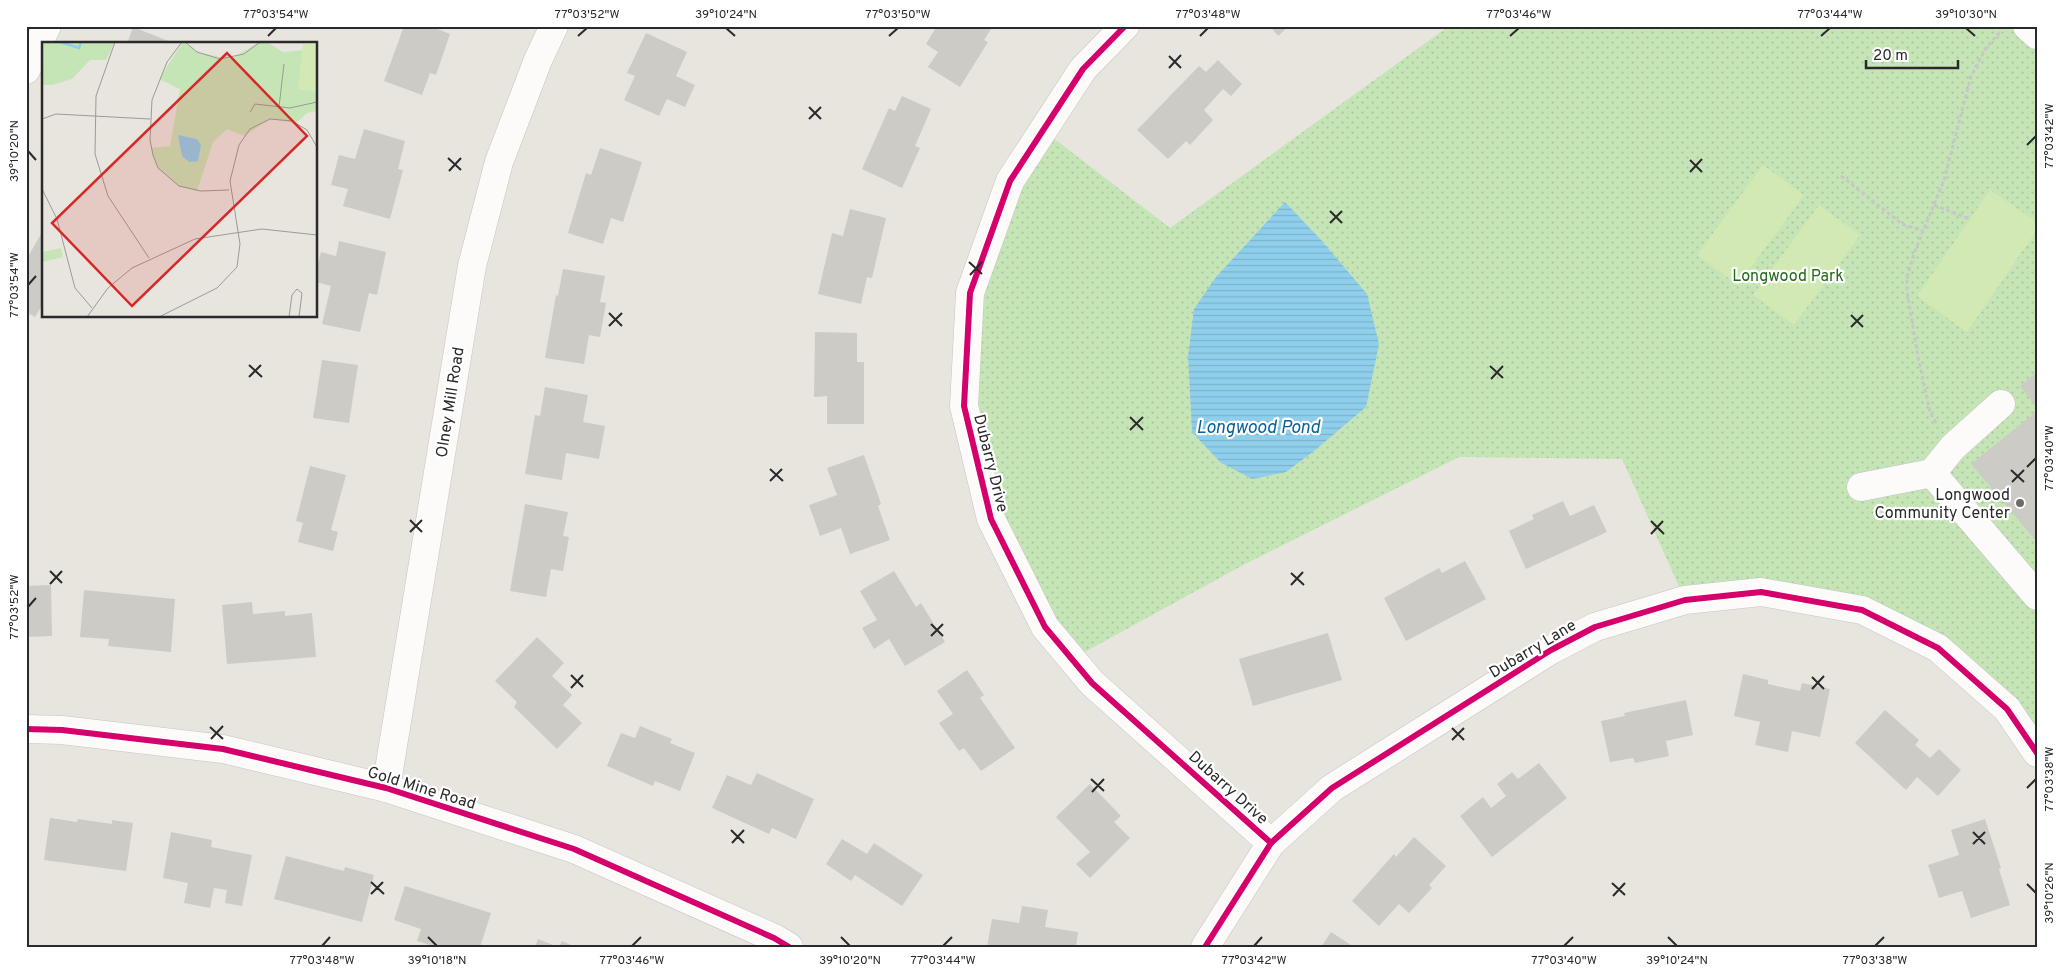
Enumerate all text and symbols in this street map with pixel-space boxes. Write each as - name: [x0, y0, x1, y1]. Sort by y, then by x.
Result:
- text: 77°03'54"W: [243, 7, 309, 23]
- text: 77°03'52"W: [554, 7, 620, 23]
- text: 39°10'24"N: [695, 7, 757, 23]
- text: 77°03'50"W: [865, 7, 931, 23]
- text: 77°03'48"W: [1175, 7, 1241, 23]
- text: 77°03'46"W: [1487, 7, 1551, 23]
- text: 77°03'44"W: [1797, 7, 1863, 23]
- text: 39°10'30"N: [1935, 7, 1997, 23]
- scale bar: [1866, 38, 1958, 70]
- inset map: [42, 42, 318, 318]
- text: 20 m: [1873, 47, 1908, 66]
- text: 77°03'42"W: [2042, 103, 2058, 169]
- text: 39°10'20"N: [7, 120, 23, 182]
- text: 77°03'54"W: [7, 252, 23, 318]
- park label: Longwood Park: [1732, 267, 1844, 287]
- street label: Olney Mill Road: [432, 346, 470, 459]
- street label: Dubarry Drive: [968, 412, 1012, 515]
- water label: Longwood Pond: [1196, 417, 1321, 440]
- text: 77°03'40"W: [2042, 425, 2058, 491]
- place label: Longwood Community Center: [1874, 486, 2010, 524]
- marker: Longwood Community Center: [2014, 497, 2026, 509]
- text: 77°03'52"W: [7, 574, 23, 640]
- street label: Dubarry Lane: [1486, 616, 1580, 684]
- street label: Dubarry Drive: [1184, 747, 1272, 830]
- text: 77°03'38"W: [2042, 747, 2058, 811]
- street label: Gold Mine Road: [365, 763, 478, 815]
- text: 39°10'26"N: [2042, 862, 2058, 924]
- text: 77°03'48"W: [289, 953, 355, 969]
- text: 39°10'18"N: [408, 953, 466, 969]
- text: 77°03'46"W: [600, 953, 664, 969]
- text: 39°10'20"N: [819, 953, 881, 969]
- text: 77°03'44"W: [910, 953, 976, 969]
- text: 77°03'42"W: [1221, 953, 1287, 969]
- text: 77°03'40"W: [1531, 953, 1597, 969]
- text: 39°10'24"N: [1646, 953, 1708, 969]
- text: 77°03'38"W: [1843, 953, 1907, 969]

